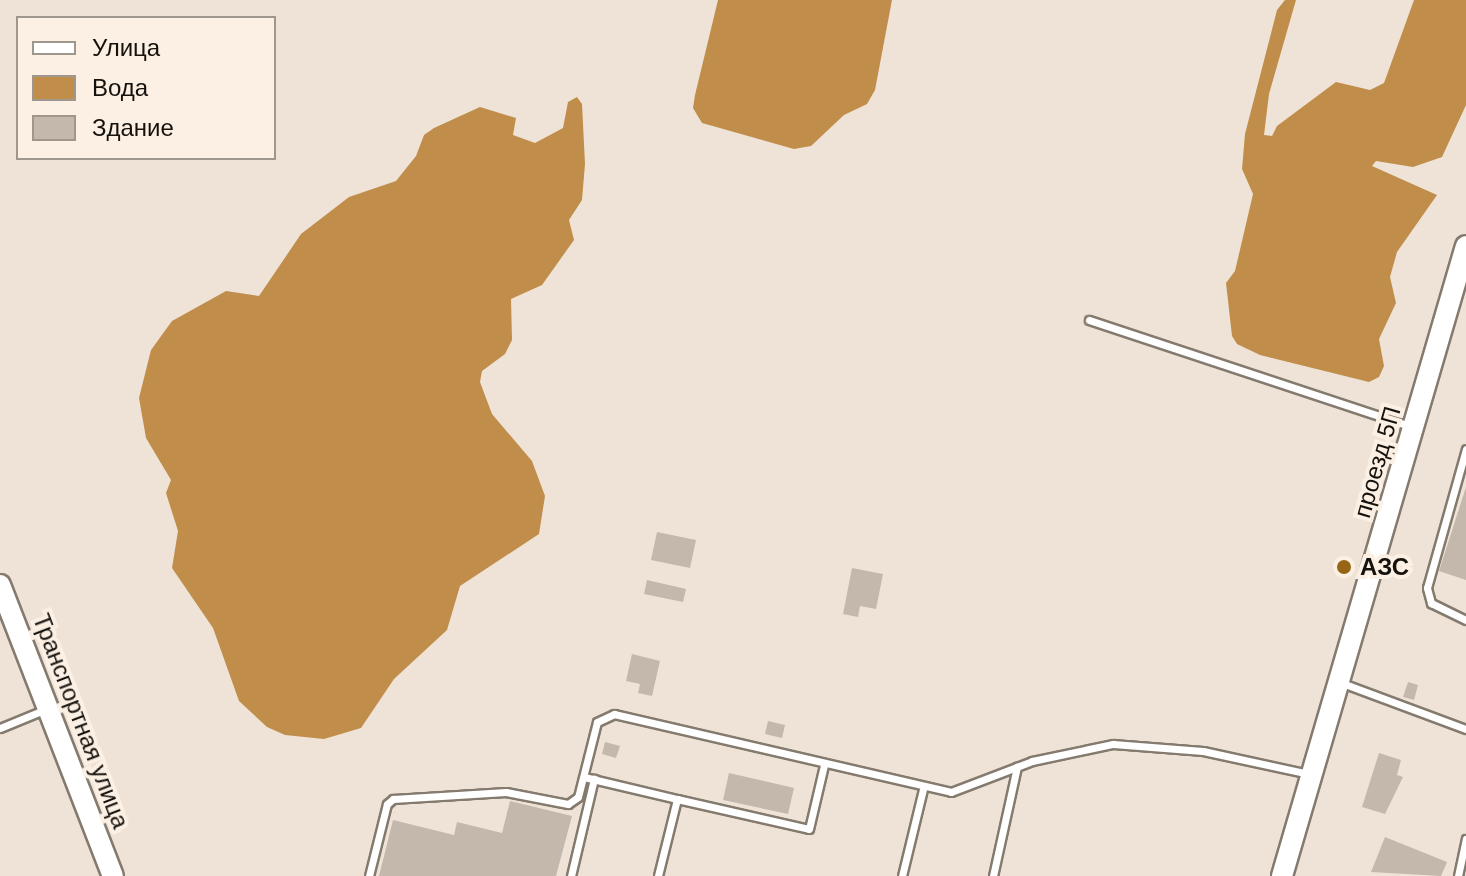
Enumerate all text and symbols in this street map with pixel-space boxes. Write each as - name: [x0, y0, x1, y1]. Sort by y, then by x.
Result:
- legend: [16, 16, 276, 160]
- text: Улица: [92, 34, 160, 61]
- text: Вода: [92, 74, 148, 101]
- text: Здание: [92, 114, 174, 141]
- street label: проезд 5П: [1347, 403, 1407, 521]
- place label: АЗС: [1360, 553, 1409, 581]
- marker: АЗС: [1335, 558, 1353, 576]
- street label: Транспортная улица: [27, 610, 135, 832]

